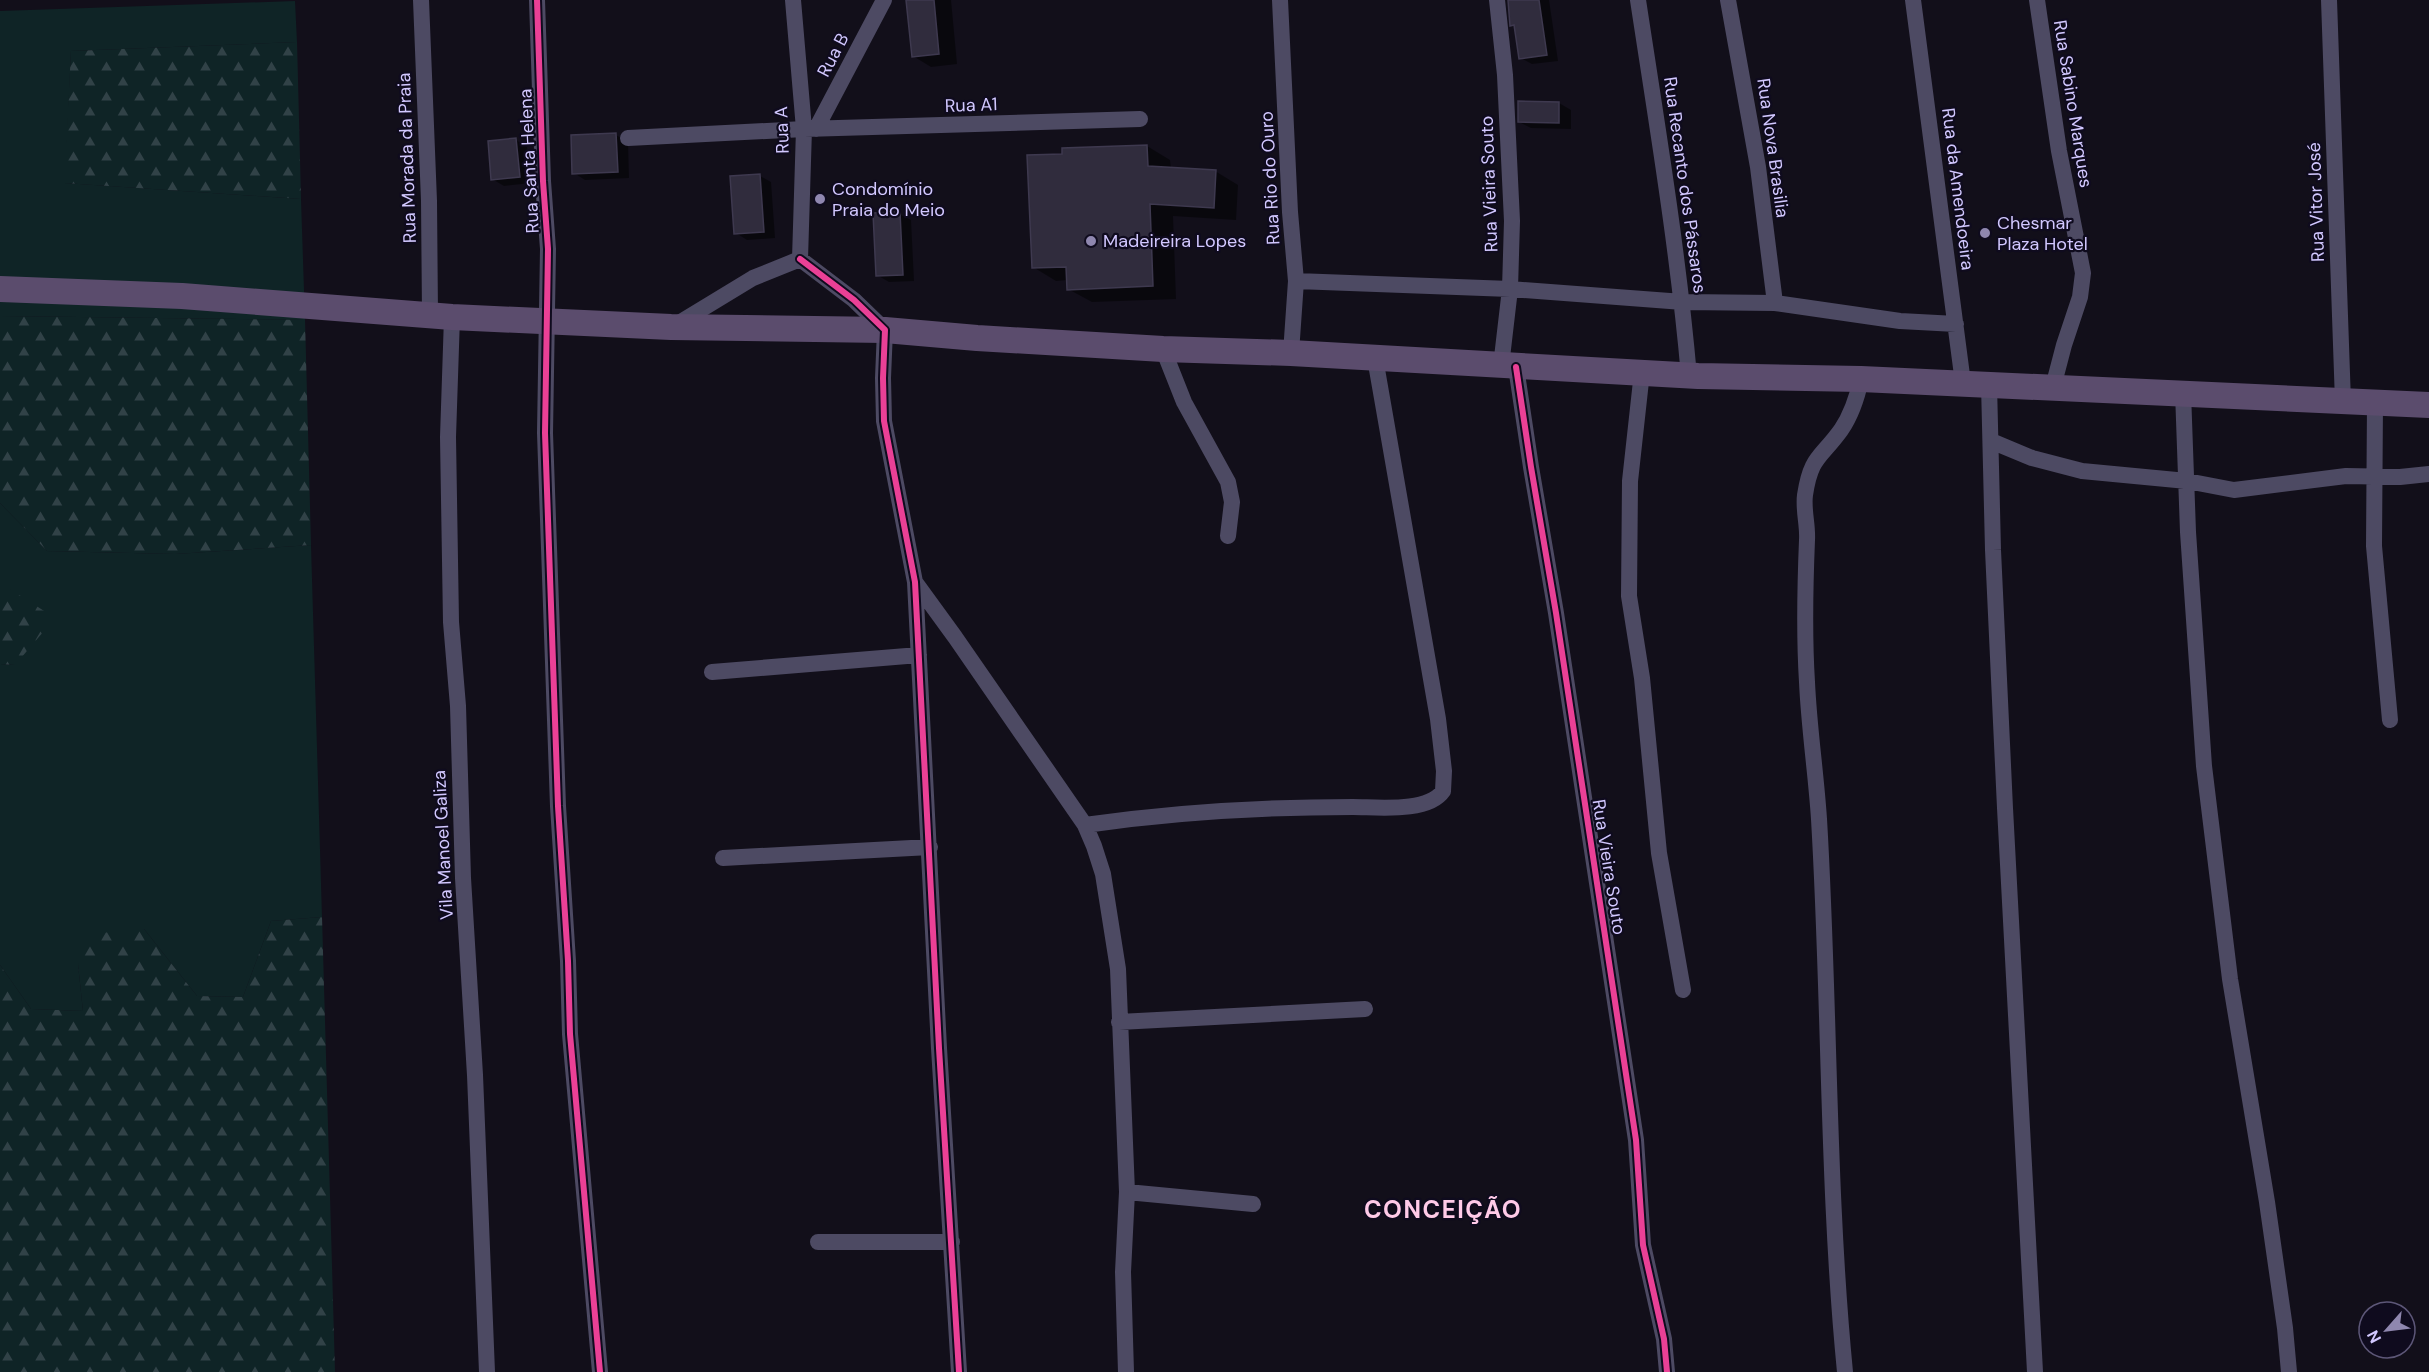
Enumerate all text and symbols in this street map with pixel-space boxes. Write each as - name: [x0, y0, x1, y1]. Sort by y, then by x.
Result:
- street label: Rua Sabino Marques: [2048, 19, 2098, 189]
- street label: Rua B: [812, 29, 855, 81]
- street label: Rua Morada da Praia: [392, 72, 422, 244]
- street label: Rua Recanto dos Pássaros: [1658, 75, 1712, 295]
- street label: Rua Nova Brasilia: [1751, 77, 1795, 219]
- street label: Rua Santa Helena: [513, 88, 545, 234]
- street label: Rua A1: [944, 92, 998, 118]
- street label: Rua A: [769, 106, 795, 154]
- street label: Rua da Amendoeira: [1936, 107, 1980, 271]
- street label: Rua Rio do Ouro: [1255, 110, 1285, 246]
- street label: Rua Vieira Souto: [1475, 115, 1503, 253]
- street label: Rua Vitor José: [2302, 142, 2330, 262]
- place label: Condomínio Praia do Meio: [832, 177, 945, 222]
- marker: Condomínio Praia do Meio: [813, 192, 827, 206]
- place label: Chesmar Plaza Hotel: [1997, 211, 2088, 256]
- marker: Chesmar Plaza Hotel: [1978, 226, 1992, 240]
- place label: Madeireira Lopes: [1103, 229, 1246, 253]
- marker: Madeireira Lopes: [1084, 234, 1098, 248]
- street label: Vila Manoel Galiza: [427, 770, 459, 920]
- street label: Rua Vieira Souto: [1586, 798, 1632, 936]
- district label: CONCEIÇÃO: [1364, 1194, 1522, 1225]
- north arrow: [2357, 1300, 2417, 1360]
- text: N: [2362, 1327, 2386, 1347]

